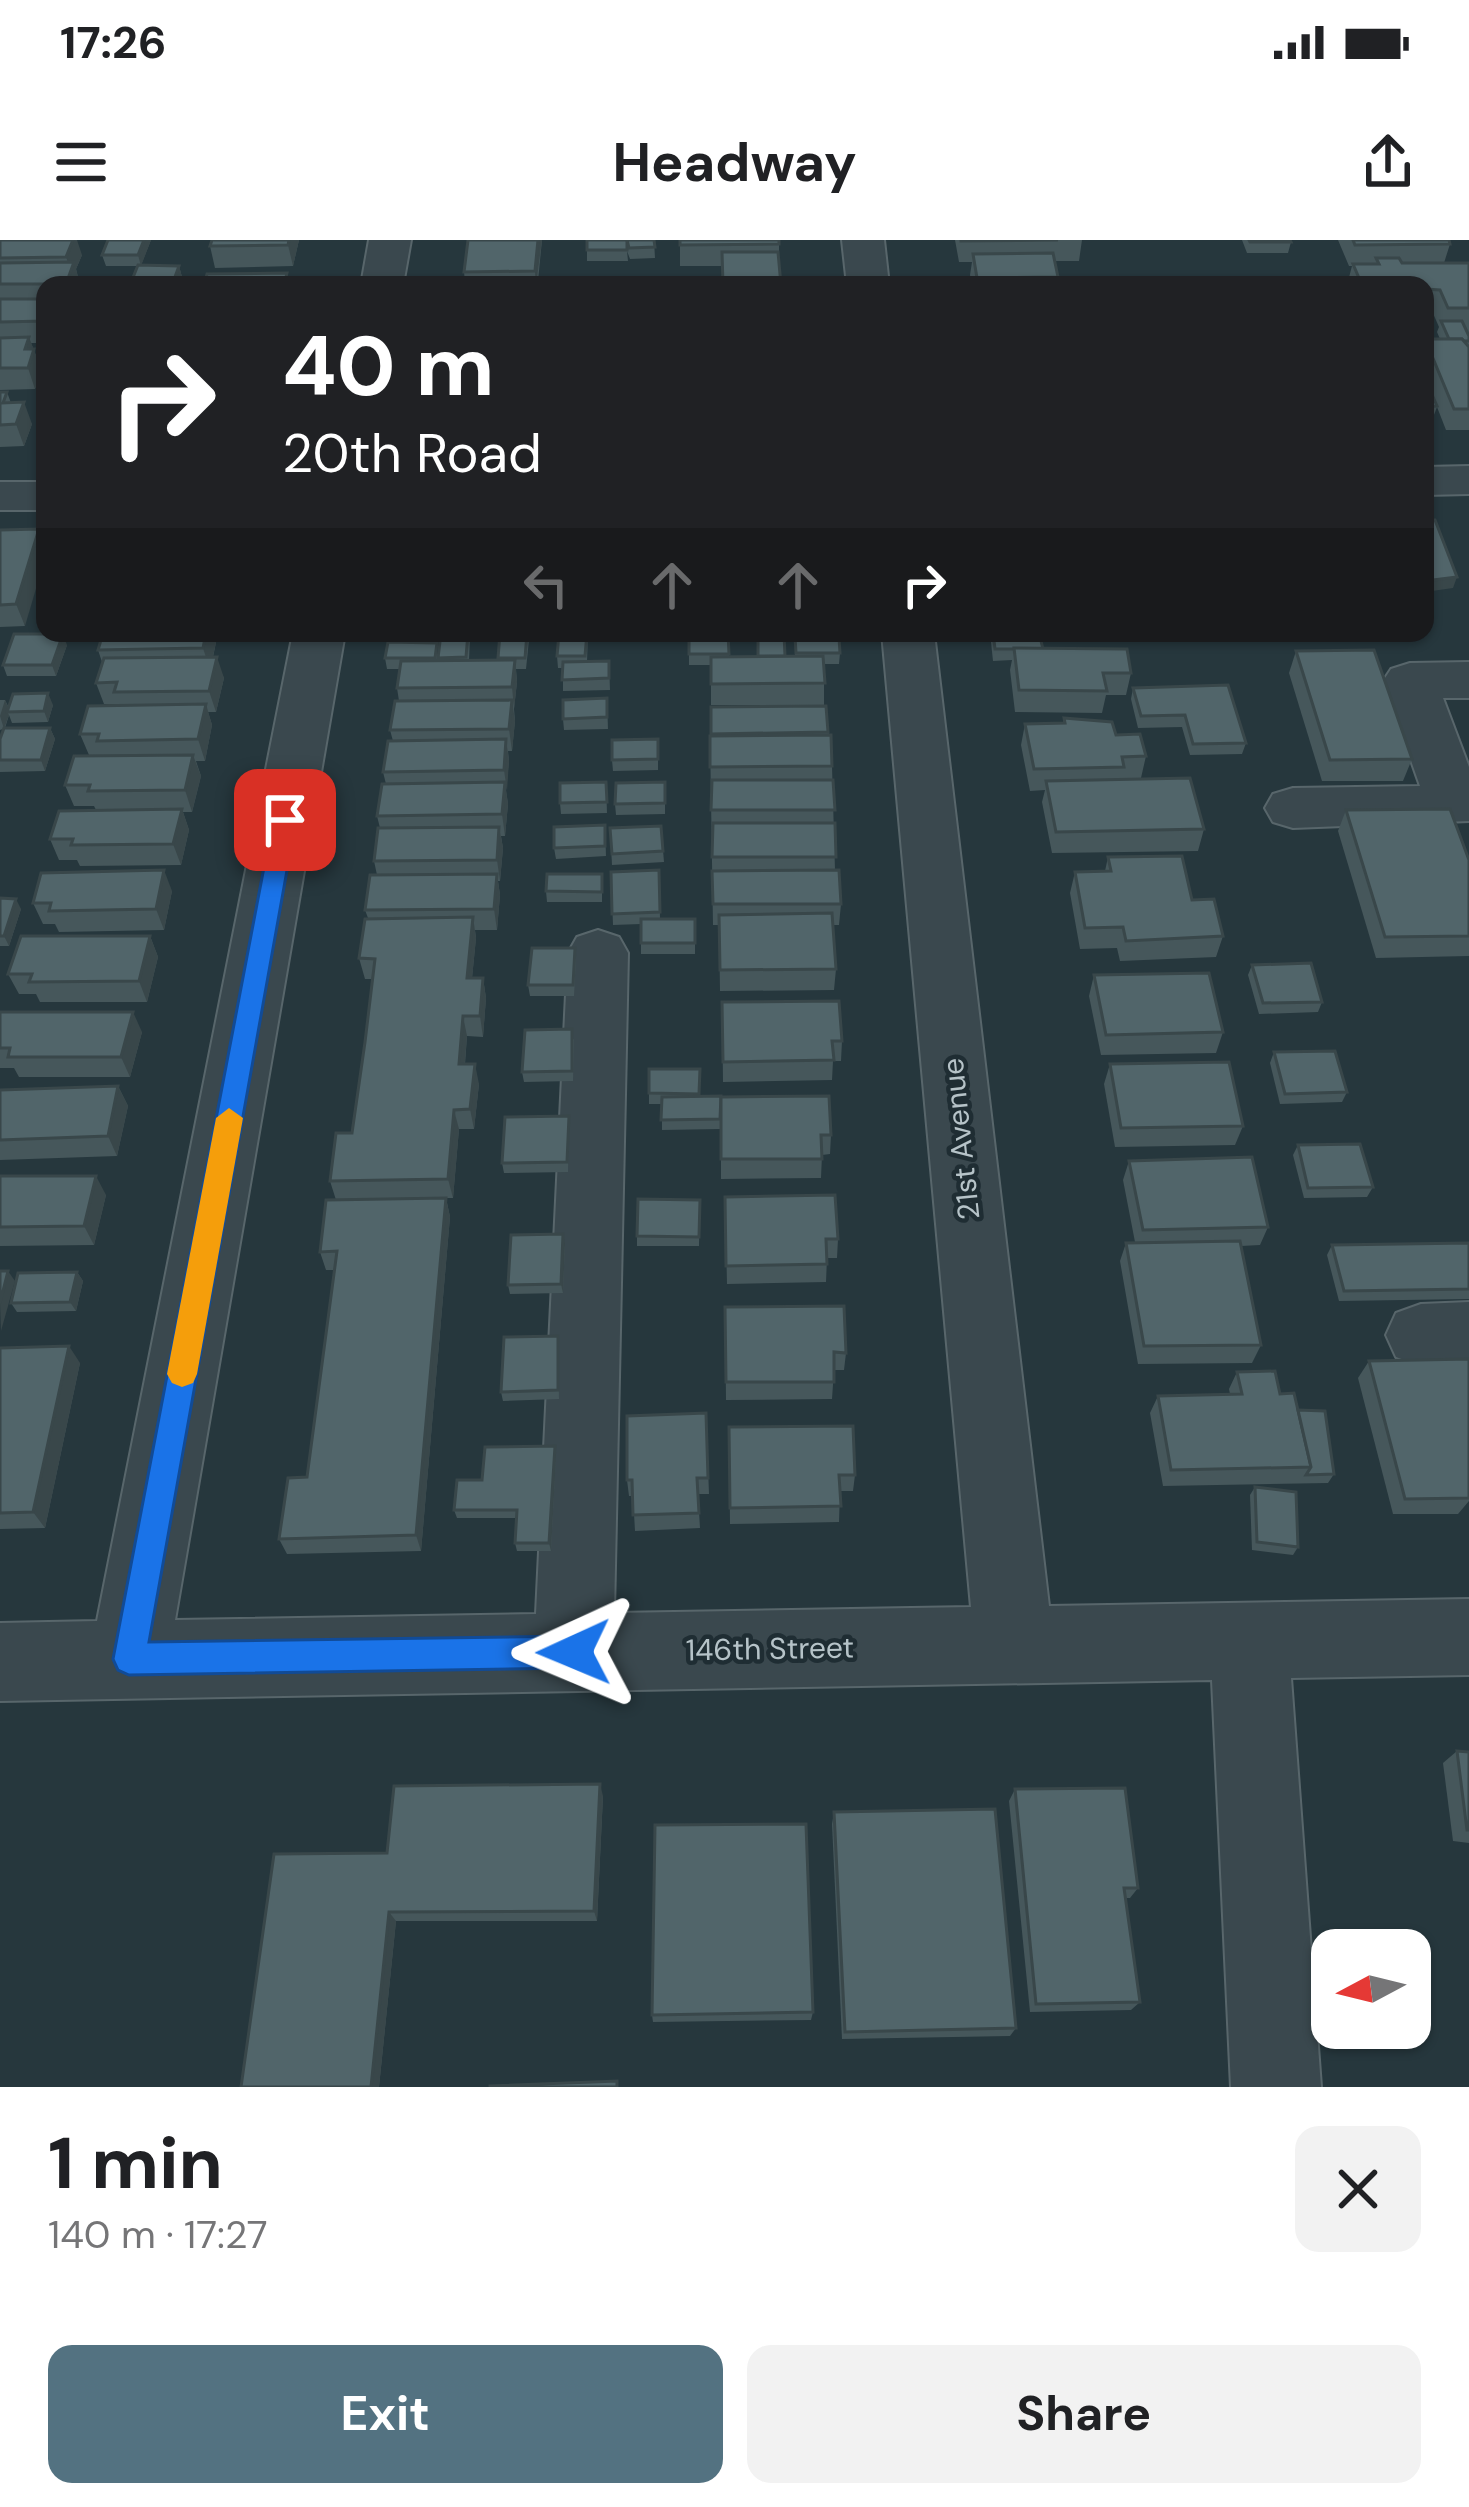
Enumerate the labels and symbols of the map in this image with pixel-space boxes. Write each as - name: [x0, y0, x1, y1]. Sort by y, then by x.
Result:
- pin: [234, 769, 336, 871]
- street label: 21st Avenue: [933, 1056, 988, 1222]
- position arrow: [511, 1589, 637, 1715]
- street label: 146th Street: [685, 1628, 855, 1669]
- north arrow: [1311, 1929, 1431, 2049]

